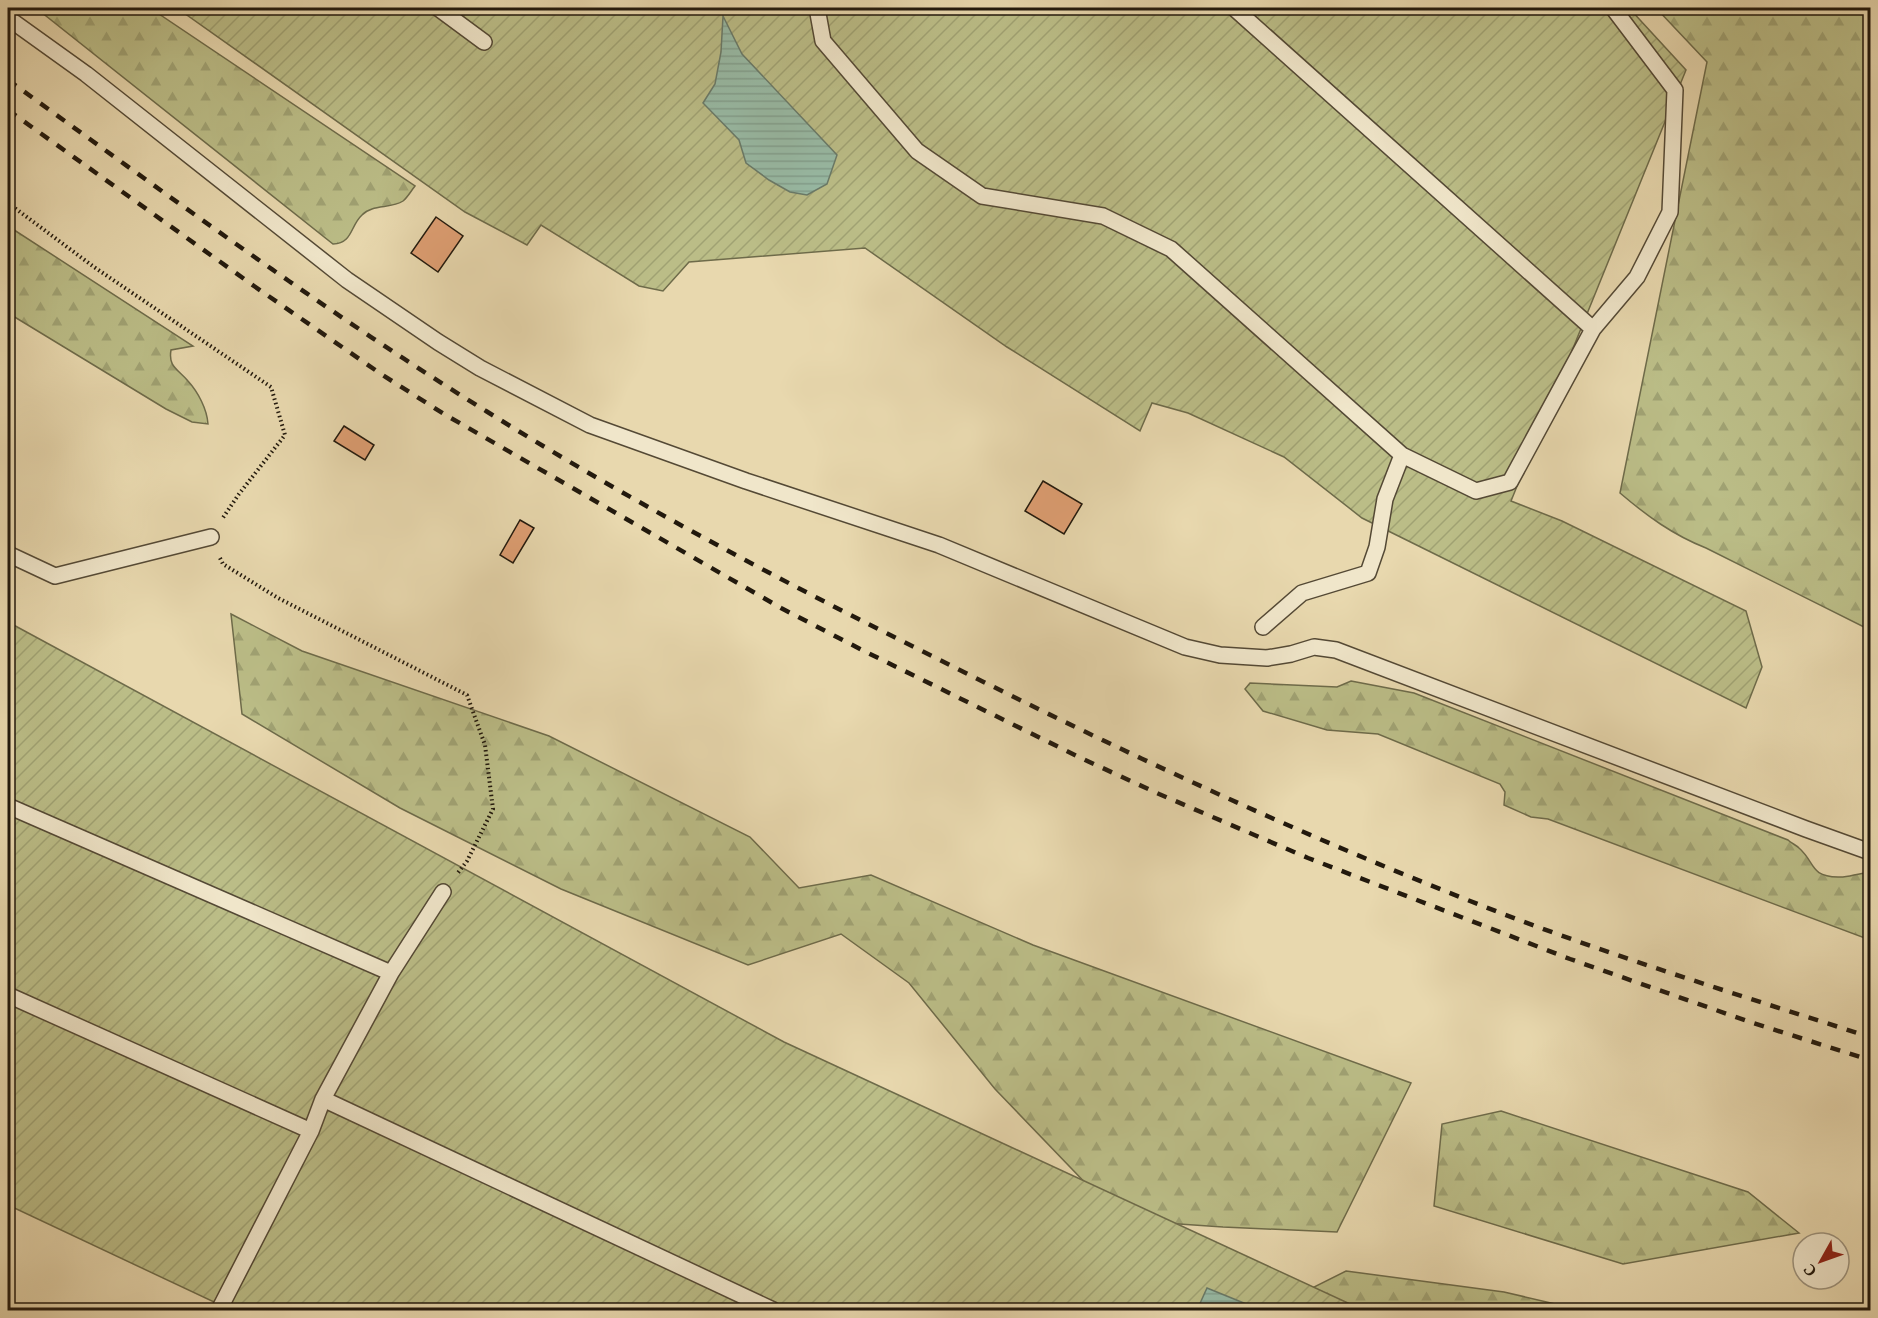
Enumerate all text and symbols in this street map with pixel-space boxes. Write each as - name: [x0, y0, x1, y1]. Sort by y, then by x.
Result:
- north arrow: [1791, 1231, 1851, 1291]
- text: С: [1799, 1258, 1823, 1280]

